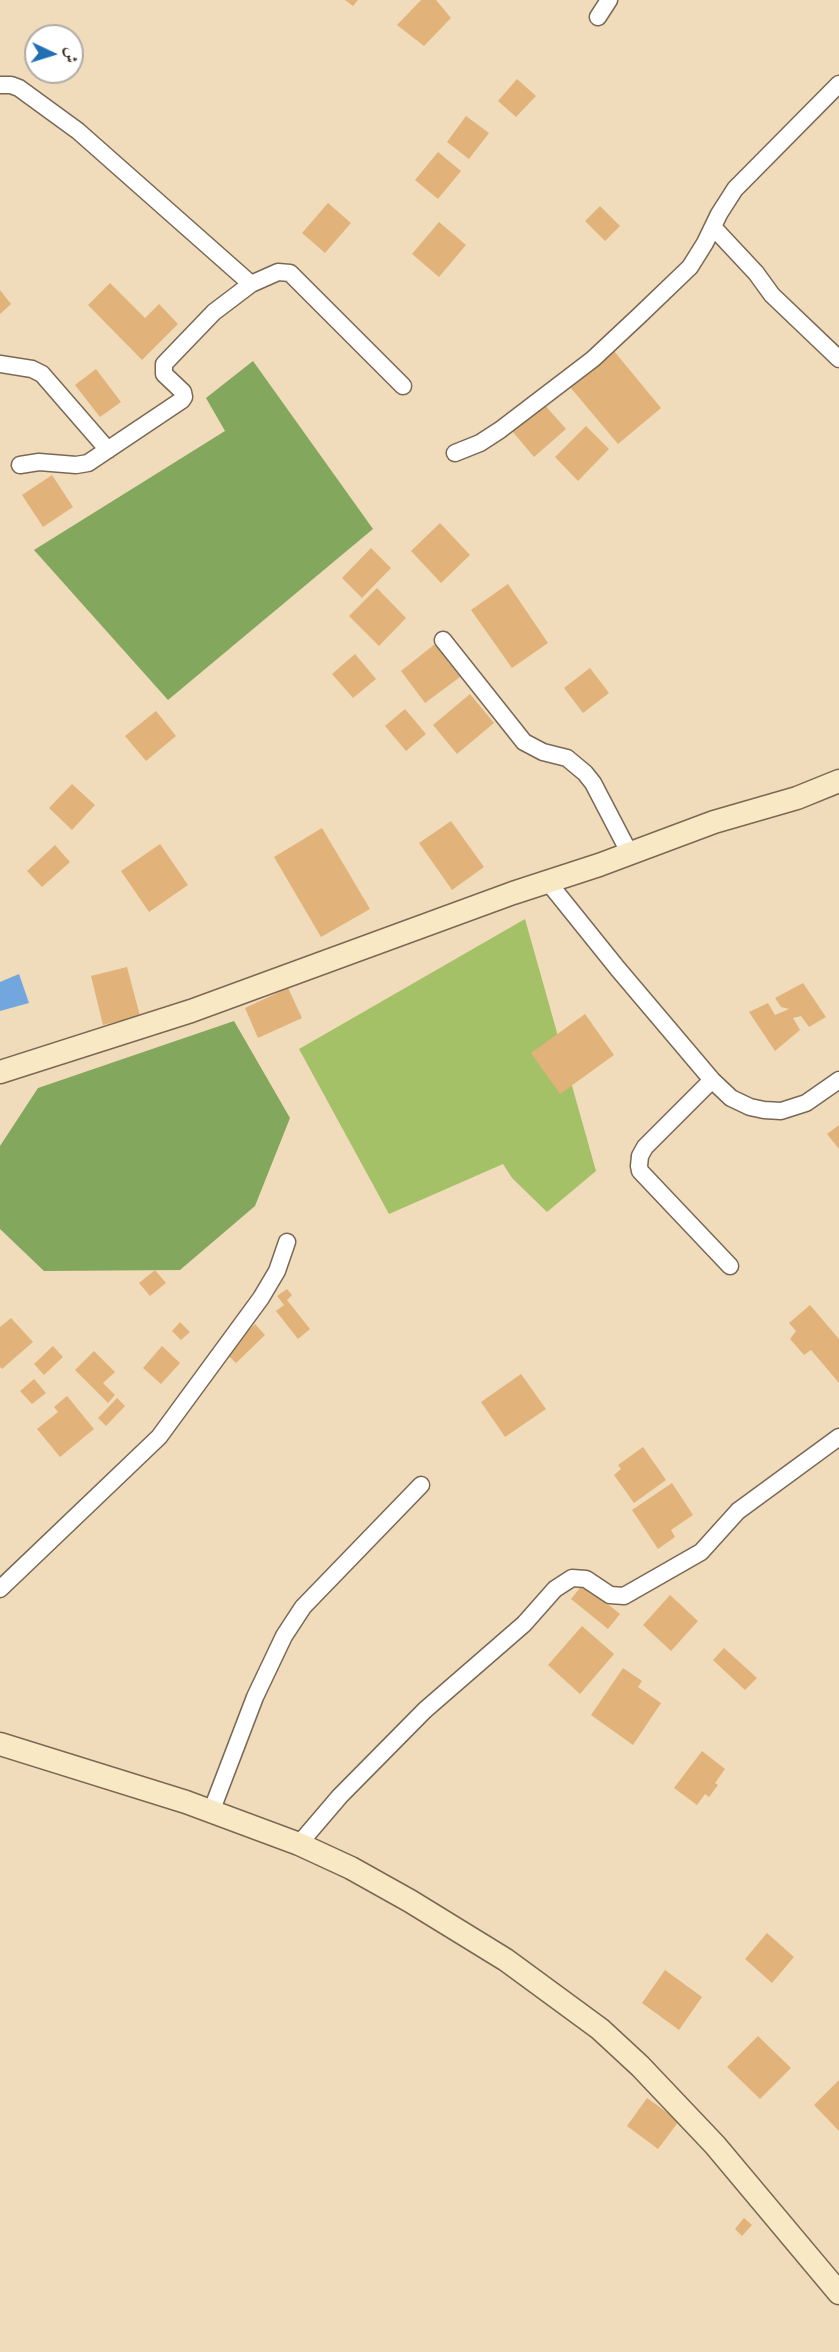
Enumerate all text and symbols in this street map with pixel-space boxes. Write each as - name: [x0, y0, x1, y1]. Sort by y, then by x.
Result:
- north arrow: [24, 24, 84, 84]
- text: ش: [61, 47, 78, 64]

